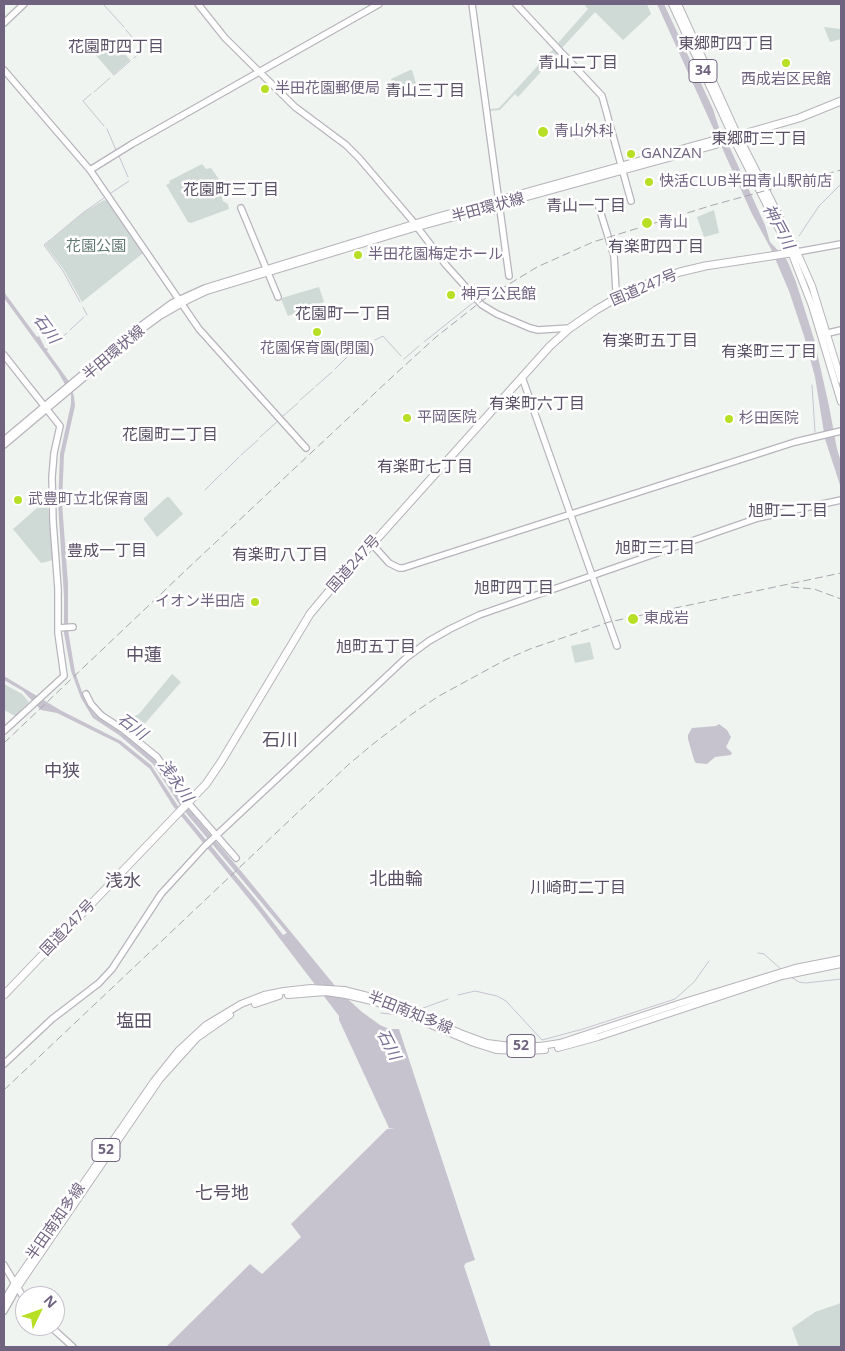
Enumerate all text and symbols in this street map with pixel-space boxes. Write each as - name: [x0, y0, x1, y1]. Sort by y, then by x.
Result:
- district label: 東郷町四丁目: [678, 34, 774, 54]
- district label: 花園町四丁目: [68, 37, 164, 57]
- district label: 青山二丁目: [538, 53, 618, 73]
- marker: 西成岩区民館: [780, 57, 792, 69]
- road number: 34: [689, 59, 717, 82]
- place label: 西成岩区民館: [741, 71, 831, 89]
- place label: 半田花園郵便局: [275, 80, 380, 98]
- district label: 青山三丁目: [385, 81, 465, 101]
- marker: 半田花園郵便局: [259, 83, 271, 95]
- place label: 青山外科: [554, 123, 614, 141]
- marker: 青山外科: [536, 125, 550, 139]
- district label: 東郷町三丁目: [711, 129, 807, 149]
- place label: GANZAN: [641, 145, 702, 163]
- marker: GANZAN: [625, 148, 637, 160]
- place label: 快活CLUB半田青山駅前店: [659, 173, 832, 191]
- marker: 快活CLUB半田青山駅前店: [643, 176, 655, 188]
- district label: 花園町三丁目: [183, 180, 279, 200]
- street label: 半田環状線: [449, 190, 527, 226]
- district label: 青山一丁目: [546, 196, 626, 216]
- water label: 神戸川: [758, 201, 798, 253]
- place label: 青山: [658, 214, 688, 232]
- marker: 青山: [640, 216, 654, 230]
- district label: 有楽町四丁目: [608, 237, 704, 257]
- park label: 花園公園: [66, 238, 126, 256]
- place label: 半田花園梅定ホール: [368, 246, 503, 264]
- marker: 半田花園梅定ホール: [352, 249, 364, 261]
- street label: 国道247号: [608, 266, 680, 310]
- place label: 神戸公民館: [461, 286, 536, 304]
- marker: 神戸公民館: [445, 289, 457, 301]
- district label: 花園町一丁目: [295, 304, 391, 324]
- water label: 石川: [29, 310, 63, 348]
- street label: 半田環状線: [79, 322, 149, 384]
- marker: 花園保育園(閉園): [311, 326, 323, 338]
- district label: 有楽町五丁目: [602, 331, 698, 351]
- place label: 花園保育園(閉園): [260, 340, 374, 358]
- district label: 有楽町三丁目: [721, 342, 817, 362]
- district label: 有楽町六丁目: [489, 394, 585, 414]
- place label: 平岡医院: [417, 409, 477, 427]
- place label: 杉田医院: [739, 410, 799, 428]
- marker: 平岡医院: [401, 412, 413, 424]
- marker: 杉田医院: [723, 413, 735, 425]
- district label: 花園町二丁目: [122, 425, 218, 445]
- district label: 有楽町七丁目: [377, 457, 473, 477]
- place label: 武豊町立北保育園: [28, 491, 148, 509]
- marker: 武豊町立北保育園: [12, 494, 24, 506]
- district label: 旭町二丁目: [748, 501, 828, 521]
- street label: 国道247号: [324, 532, 384, 596]
- district label: 旭町三丁目: [615, 538, 695, 558]
- district label: 豊成一丁目: [67, 541, 147, 561]
- district label: 有楽町八丁目: [232, 545, 328, 565]
- district label: 旭町四丁目: [474, 578, 554, 598]
- place label: イオン半田店: [155, 593, 245, 611]
- marker: イオン半田店: [249, 596, 261, 608]
- place label: 東成岩: [644, 610, 689, 628]
- marker: 東成岩: [626, 612, 640, 626]
- district label: 旭町五丁目: [336, 637, 416, 657]
- district label: 中蓮: [126, 645, 162, 667]
- water label: 石川: [113, 710, 151, 744]
- district label: 石川: [262, 730, 298, 752]
- water label: 浅永川: [153, 756, 197, 806]
- district label: 中狭: [44, 761, 80, 783]
- district label: 北曲輪: [369, 869, 423, 891]
- district label: 浅水: [105, 871, 141, 893]
- district label: 川崎町二丁目: [530, 878, 626, 898]
- street label: 国道247号: [37, 896, 99, 960]
- street label: 半田南知多線: [365, 988, 455, 1038]
- district label: 塩田: [116, 1011, 152, 1033]
- water label: 石川: [372, 1026, 404, 1064]
- road number: 52: [507, 1034, 535, 1058]
- road number: 52: [92, 1138, 120, 1162]
- street label: 半田南知多線: [23, 1180, 89, 1264]
- district label: 七号地: [195, 1183, 249, 1205]
- north arrow: [15, 1286, 65, 1336]
- text: N: [40, 1291, 62, 1312]

